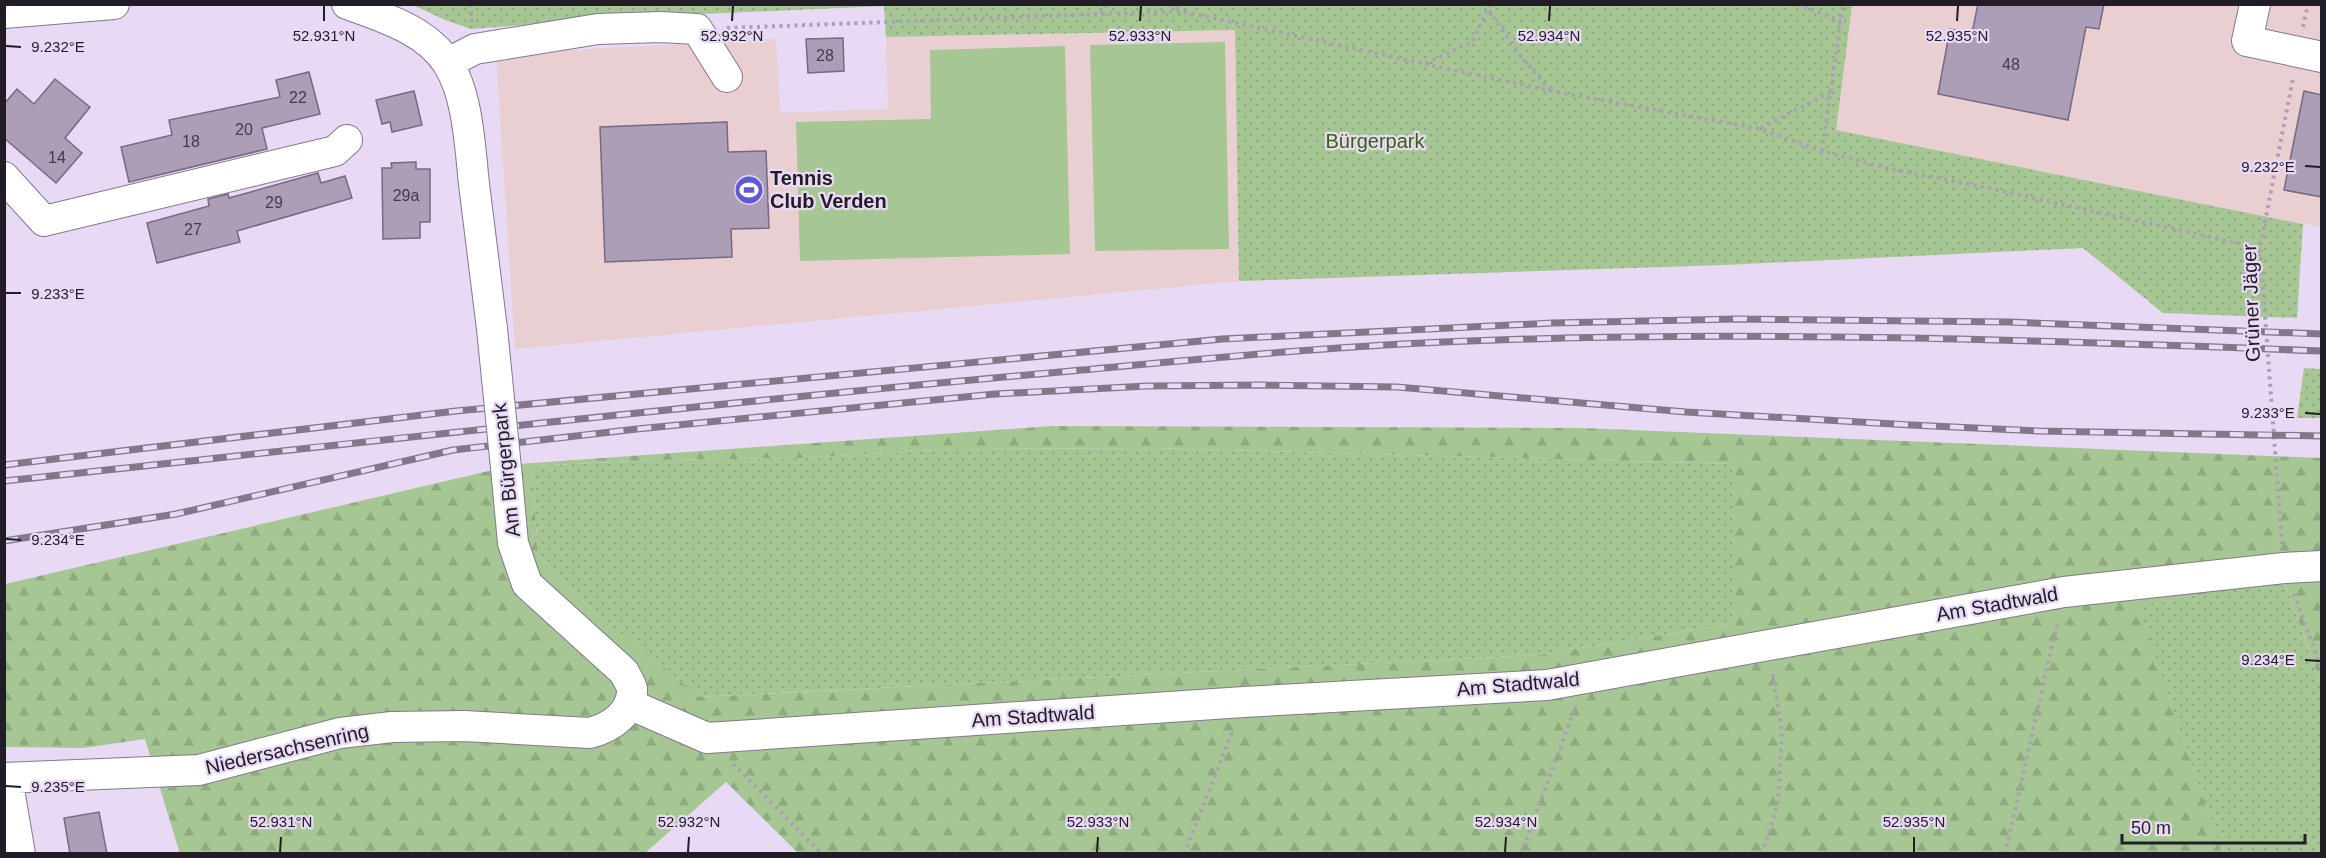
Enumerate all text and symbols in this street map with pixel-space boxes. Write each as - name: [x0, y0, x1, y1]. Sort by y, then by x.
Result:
- text: 52.931°N: [293, 27, 355, 44]
- text: 52.932°N: [701, 27, 763, 44]
- text: 52.933°N: [1109, 27, 1171, 44]
- text: 52.934°N: [1518, 27, 1580, 44]
- text: 52.935°N: [1926, 27, 1988, 44]
- text: 9.232°E: [31, 38, 85, 55]
- house number: 28: [816, 47, 834, 64]
- house number: 48: [2002, 56, 2020, 73]
- house number: 22: [289, 89, 307, 106]
- house number: 20: [235, 121, 253, 138]
- park label: Bürgerpark: [1326, 130, 1425, 152]
- house number: 18: [182, 133, 200, 150]
- house number: 14: [48, 149, 66, 166]
- text: 9.232°E: [2241, 158, 2295, 175]
- place label: Tennis Club Verden: [770, 167, 887, 212]
- sports icon: Tennis Club Verden: [733, 174, 765, 206]
- house number: 29a: [393, 187, 419, 204]
- house number: 29: [265, 194, 283, 211]
- house number: 27: [184, 221, 202, 238]
- street label: Grüner Jäger: [2238, 243, 2264, 362]
- text: 9.233°E: [31, 285, 85, 302]
- street label: Am Bürgerpark: [488, 401, 524, 538]
- text: 9.233°E: [2241, 404, 2295, 421]
- text: 9.234°E: [31, 531, 85, 548]
- street label: Am Stadtwald: [1934, 582, 2060, 626]
- text: 9.234°E: [2241, 651, 2295, 668]
- street label: Am Stadtwald: [1456, 668, 1580, 700]
- street label: Am Stadtwald: [971, 701, 1095, 731]
- street label: Niedersachsenring: [203, 720, 371, 778]
- text: 9.235°E: [31, 778, 85, 795]
- scale bar: [2122, 807, 2305, 845]
- text: 52.931°N: [250, 813, 312, 830]
- text: 52.932°N: [658, 813, 720, 830]
- text: 52.933°N: [1067, 813, 1129, 830]
- text: 52.934°N: [1475, 813, 1537, 830]
- text: 52.935°N: [1883, 813, 1945, 830]
- text: 50 m: [2131, 818, 2171, 838]

